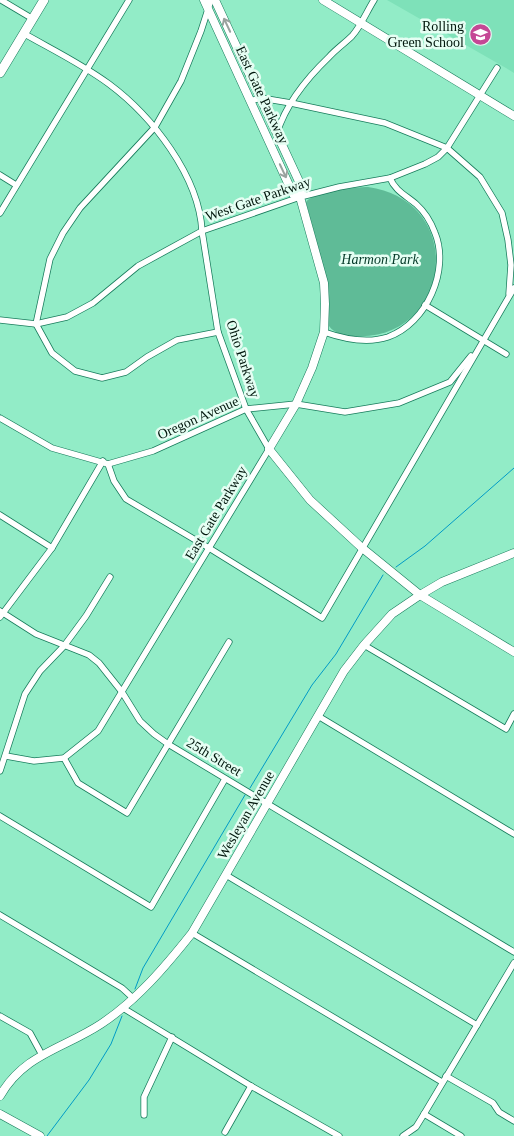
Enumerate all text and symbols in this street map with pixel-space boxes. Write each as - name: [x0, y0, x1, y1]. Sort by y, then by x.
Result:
- one-way arrow: [221, 18, 231, 33]
- place label: Rolling Green School: [387, 19, 464, 50]
- school or university icon: Rolling Green School: [468, 22, 492, 46]
- street label: East Gate Parkway: [233, 44, 291, 146]
- one-way arrow: [278, 163, 288, 178]
- street label: West Gate Parkway: [204, 174, 312, 224]
- park label: Harmon Park: [340, 252, 419, 267]
- street label: Ohio Parkway: [223, 318, 263, 400]
- street label: Oregon Avenue: [155, 393, 241, 443]
- street label: East Gate Parkway: [182, 463, 250, 563]
- street label: 25th Street: [184, 735, 244, 779]
- street label: Wesleyan Avenue: [215, 768, 277, 862]

